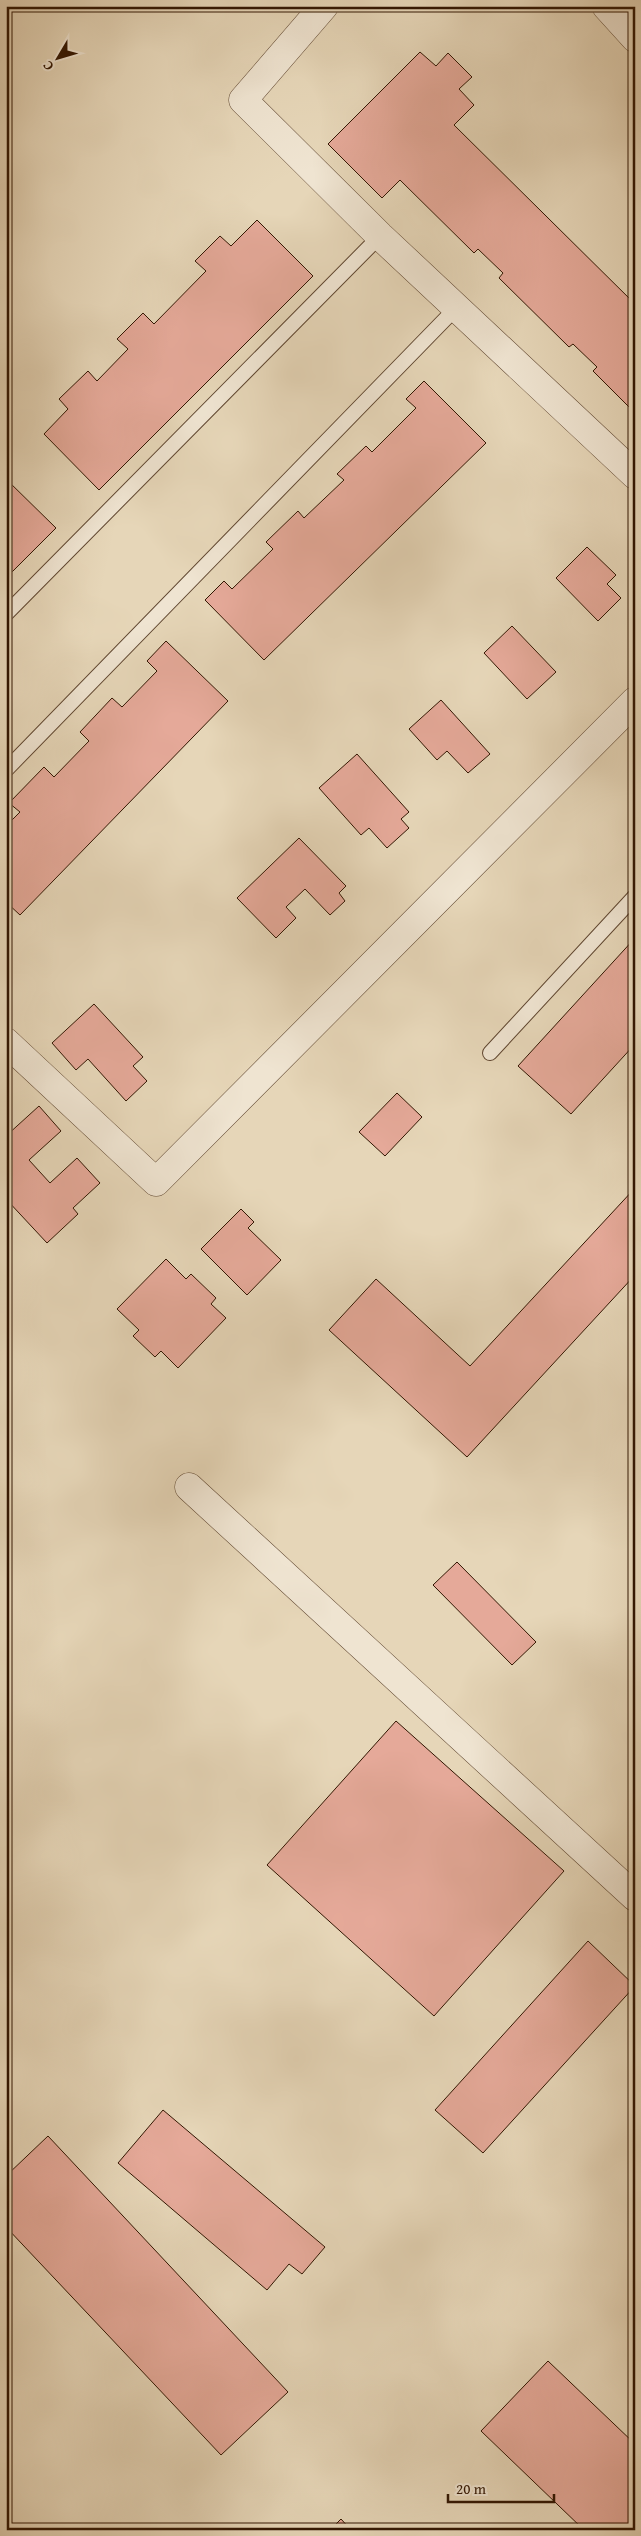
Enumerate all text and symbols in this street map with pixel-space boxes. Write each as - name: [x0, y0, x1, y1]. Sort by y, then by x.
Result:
- north arrow: [32, 32, 82, 82]
- text: С: [37, 57, 58, 75]
- scale bar: [448, 2471, 555, 2503]
- text: 20 m: [456, 2478, 487, 2499]

